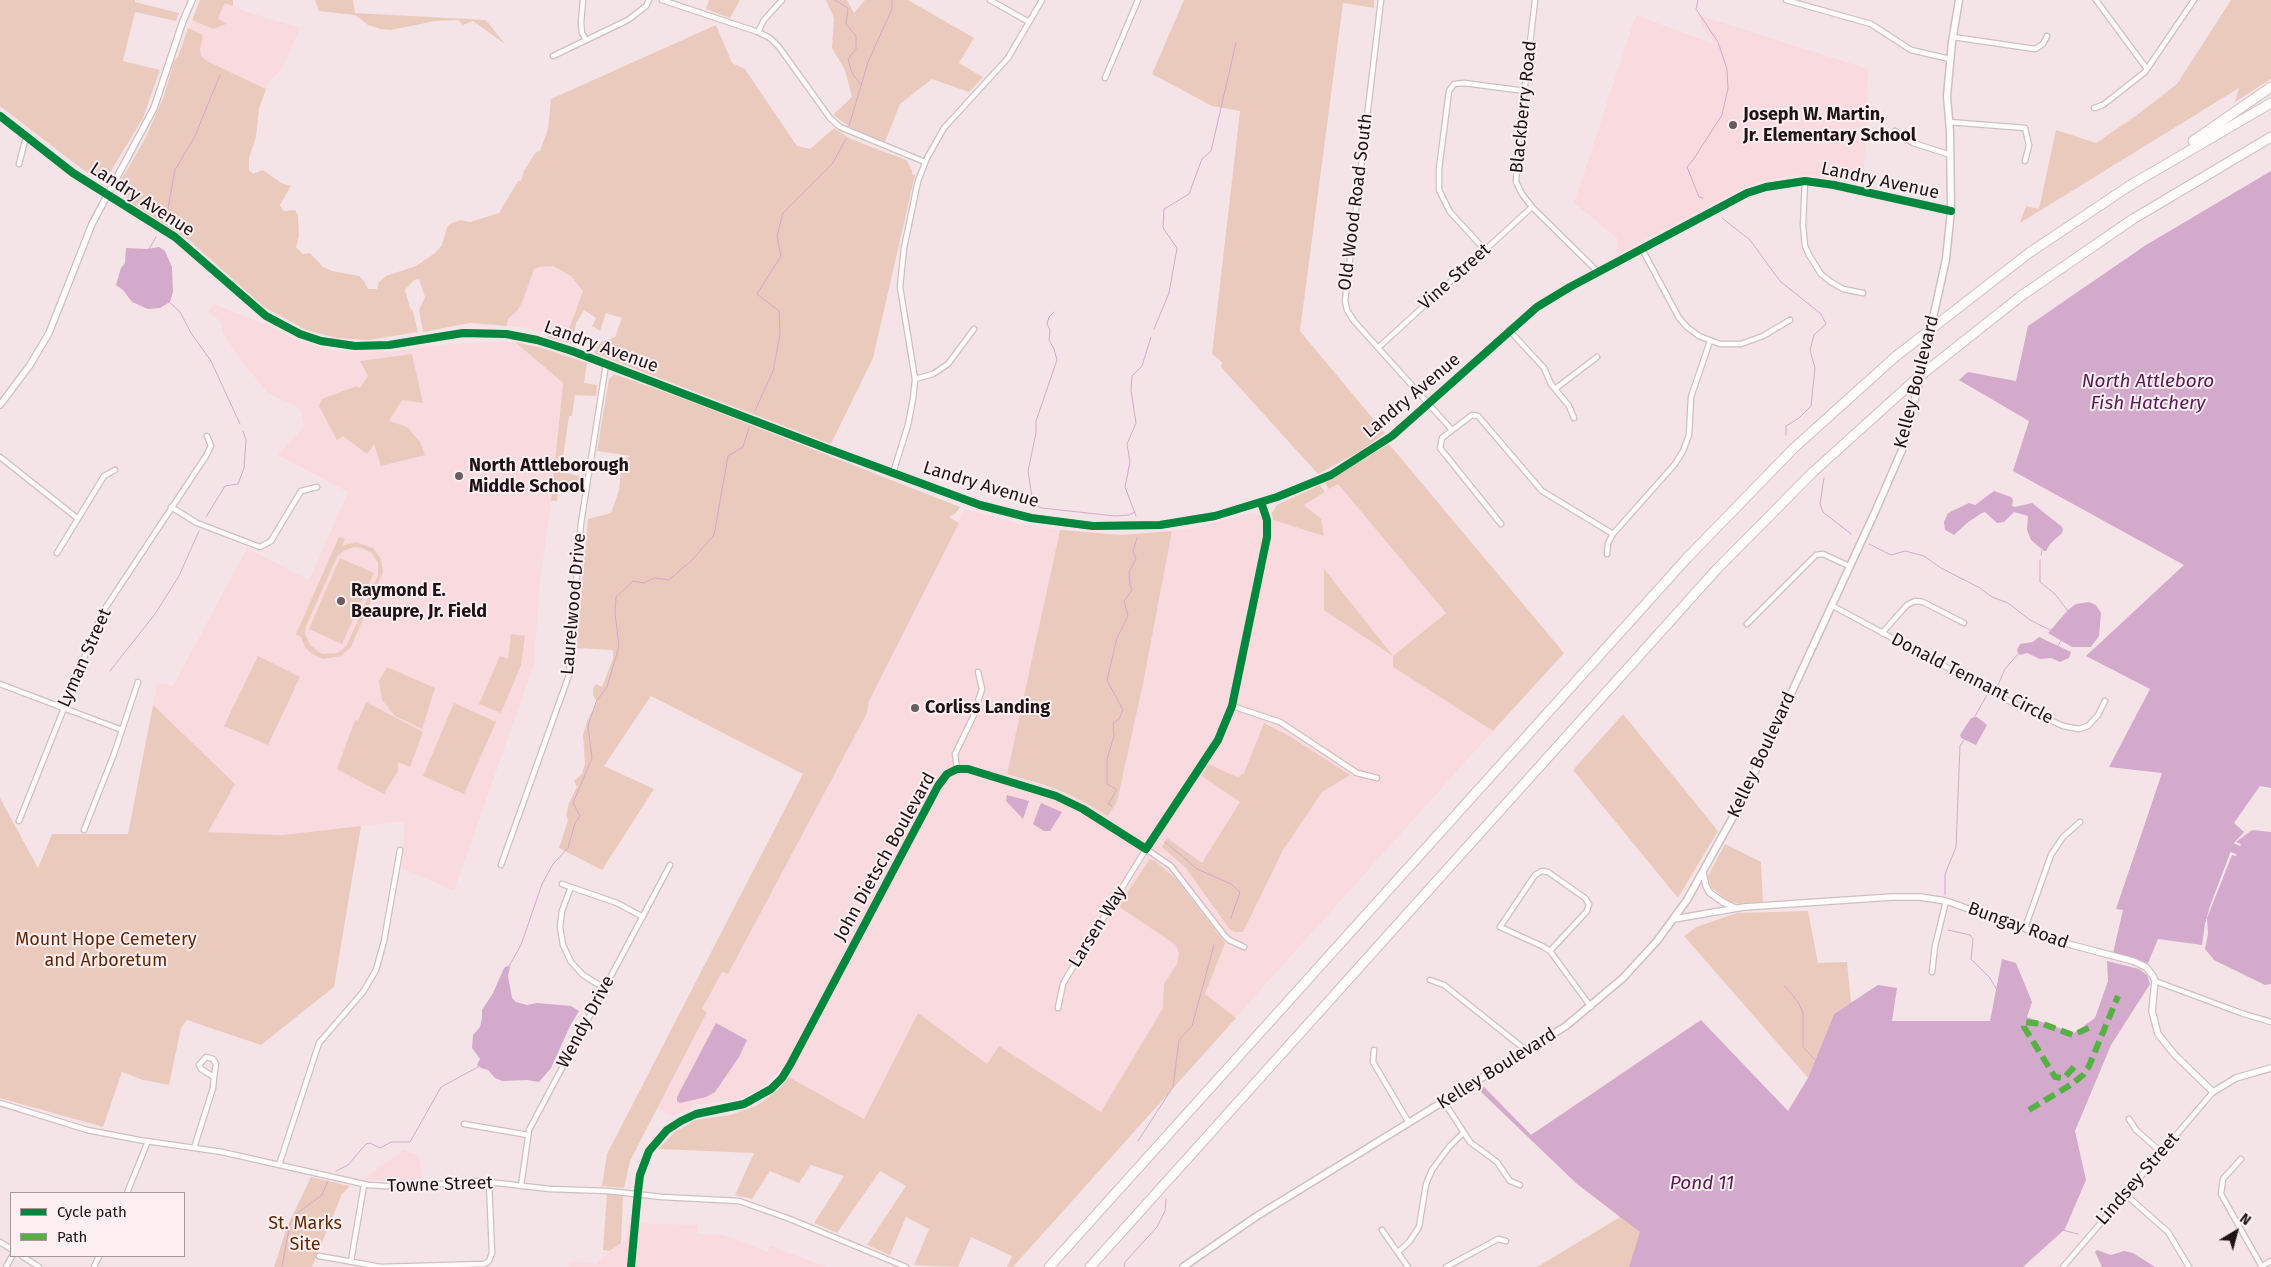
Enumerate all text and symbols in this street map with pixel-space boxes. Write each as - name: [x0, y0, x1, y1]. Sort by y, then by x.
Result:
- street label: Blackberry Road: [1506, 40, 1542, 174]
- place label: Joseph W. Martin, Jr. Elementary School: [1743, 104, 1916, 146]
- street label: Old Wood Road South: [1334, 112, 1378, 292]
- marker: Joseph W. Martin, Jr. Elementary School: [1727, 119, 1739, 131]
- street label: Landry Avenue: [86, 158, 198, 242]
- street label: Landry Avenue: [1819, 158, 1941, 204]
- street label: Vine Street: [1415, 239, 1495, 315]
- street label: Kelley Boulevard: [1890, 313, 1944, 451]
- street label: Landry Avenue: [541, 316, 661, 378]
- street label: Landry Avenue: [1359, 349, 1465, 443]
- water label: North Attleboro Fish Hatchery: [2082, 371, 2214, 415]
- place label: North Attleborough Middle School: [469, 455, 629, 498]
- street label: Landry Avenue: [920, 457, 1042, 513]
- marker: North Attleborough Middle School: [453, 470, 465, 482]
- street label: Laurelwood Drive: [557, 532, 591, 676]
- place label: Raymond E. Beaupre, Jr. Field: [351, 580, 487, 622]
- marker: Raymond E. Beaupre, Jr. Field: [335, 595, 347, 607]
- street label: Lyman Street: [54, 605, 116, 711]
- street label: Donald Tennant Circle: [1887, 629, 2057, 729]
- street label: Kelley Boulevard: [1723, 689, 1801, 821]
- place label: Corliss Landing: [925, 697, 1050, 719]
- marker: Corliss Landing: [909, 702, 921, 714]
- street label: John Dietsch Boulevard: [830, 769, 940, 945]
- street label: Larsen Way: [1065, 882, 1131, 972]
- street label: Bungay Road: [1965, 898, 2071, 954]
- park label: Mount Hope Cemetery and Arboretum: [15, 929, 197, 972]
- street label: Wendy Drive: [553, 972, 619, 1072]
- street label: Kelley Boulevard: [1433, 1024, 1561, 1114]
- street label: Lindsey Street: [2092, 1128, 2184, 1230]
- street label: Towne Street: [387, 1172, 493, 1198]
- water label: Pond 11: [1670, 1173, 1734, 1195]
- legend: [10, 1192, 185, 1257]
- text: Cycle path: [57, 1203, 127, 1221]
- north arrow: [2211, 1207, 2261, 1257]
- text: N: [2236, 1210, 2254, 1229]
- park label: St. Marks Site: [268, 1213, 342, 1256]
- text: Path: [57, 1228, 87, 1246]

